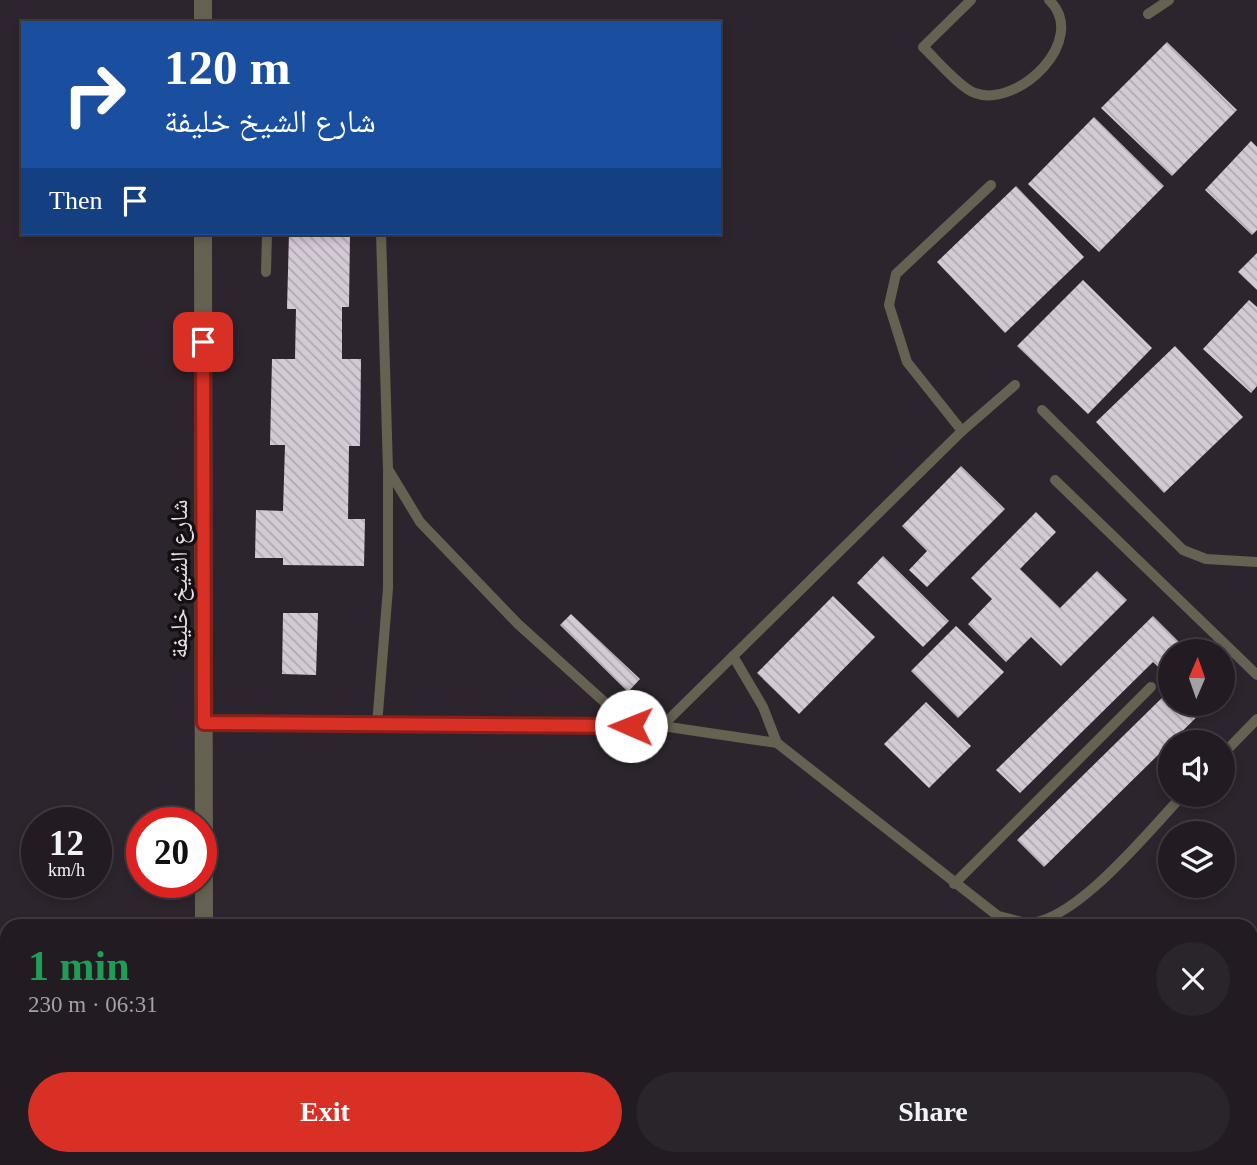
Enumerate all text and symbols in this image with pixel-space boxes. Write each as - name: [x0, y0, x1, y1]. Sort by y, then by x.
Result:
- text: 120 m: [164, 40, 291, 95]
- icon: right: [49, 49, 140, 140]
- text: شارع الشيخ خليفة: [164, 103, 376, 139]
- icon: arrive: [116, 182, 154, 220]
- text: Then: [49, 186, 102, 215]
- pin: [173, 312, 233, 372]
- icon: arrive: [184, 323, 222, 361]
- street label: شارع الشيخ خليفة: [166, 500, 194, 658]
- north arrow: [1158, 639, 1236, 716]
- map controls: [1158, 639, 1235, 898]
- position arrow: [594, 689, 668, 763]
- button: sound: [1158, 730, 1235, 807]
- speed limit sign: 20: [126, 807, 217, 898]
- button: layers: [1158, 821, 1235, 898]
- text: 12: [49, 824, 84, 863]
- text: km/h: [48, 860, 85, 880]
- button: close: [1156, 942, 1230, 1016]
- text: 1 min: [28, 943, 130, 989]
- text: 230 m · 06:31: [28, 992, 158, 1017]
- button: Exit: [28, 1072, 622, 1152]
- button: Share: [636, 1072, 1230, 1152]

